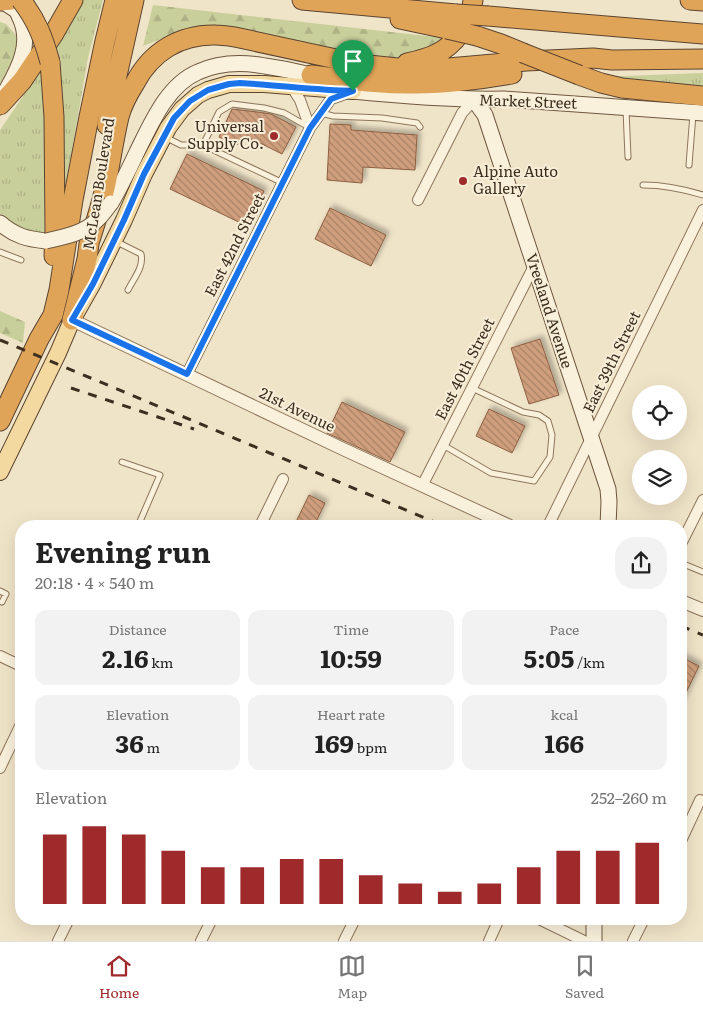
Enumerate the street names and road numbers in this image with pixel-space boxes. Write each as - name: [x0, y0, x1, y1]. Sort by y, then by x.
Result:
- street label: Market Street: [479, 87, 577, 114]
- street label: McLean Boulevard: [76, 116, 119, 252]
- street label: East 42nd Street: [198, 188, 270, 300]
- street label: Vreeland Avenue: [521, 250, 580, 371]
- street label: East 39th Street: [576, 306, 645, 416]
- street label: East 40th Street: [428, 313, 499, 423]
- street label: 21st Avenue: [256, 380, 340, 437]

